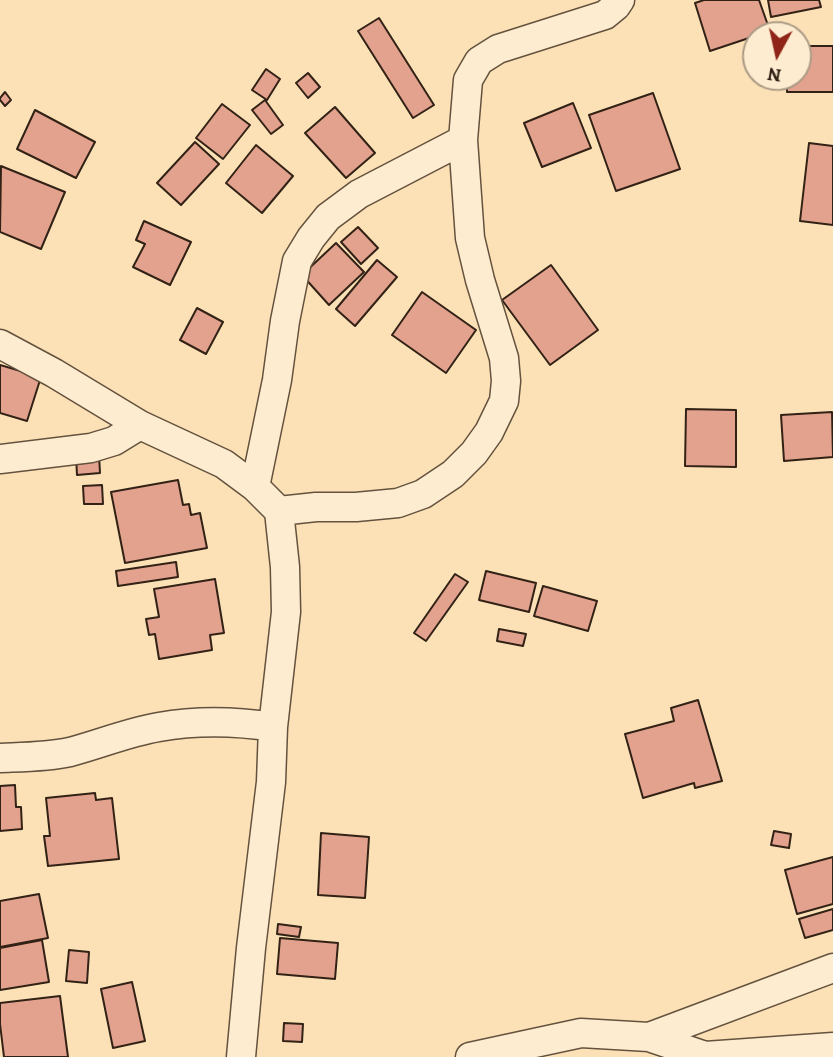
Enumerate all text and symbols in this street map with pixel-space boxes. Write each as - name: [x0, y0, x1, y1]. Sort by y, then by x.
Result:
- north arrow: [742, 21, 812, 91]
- text: N: [766, 61, 783, 89]

